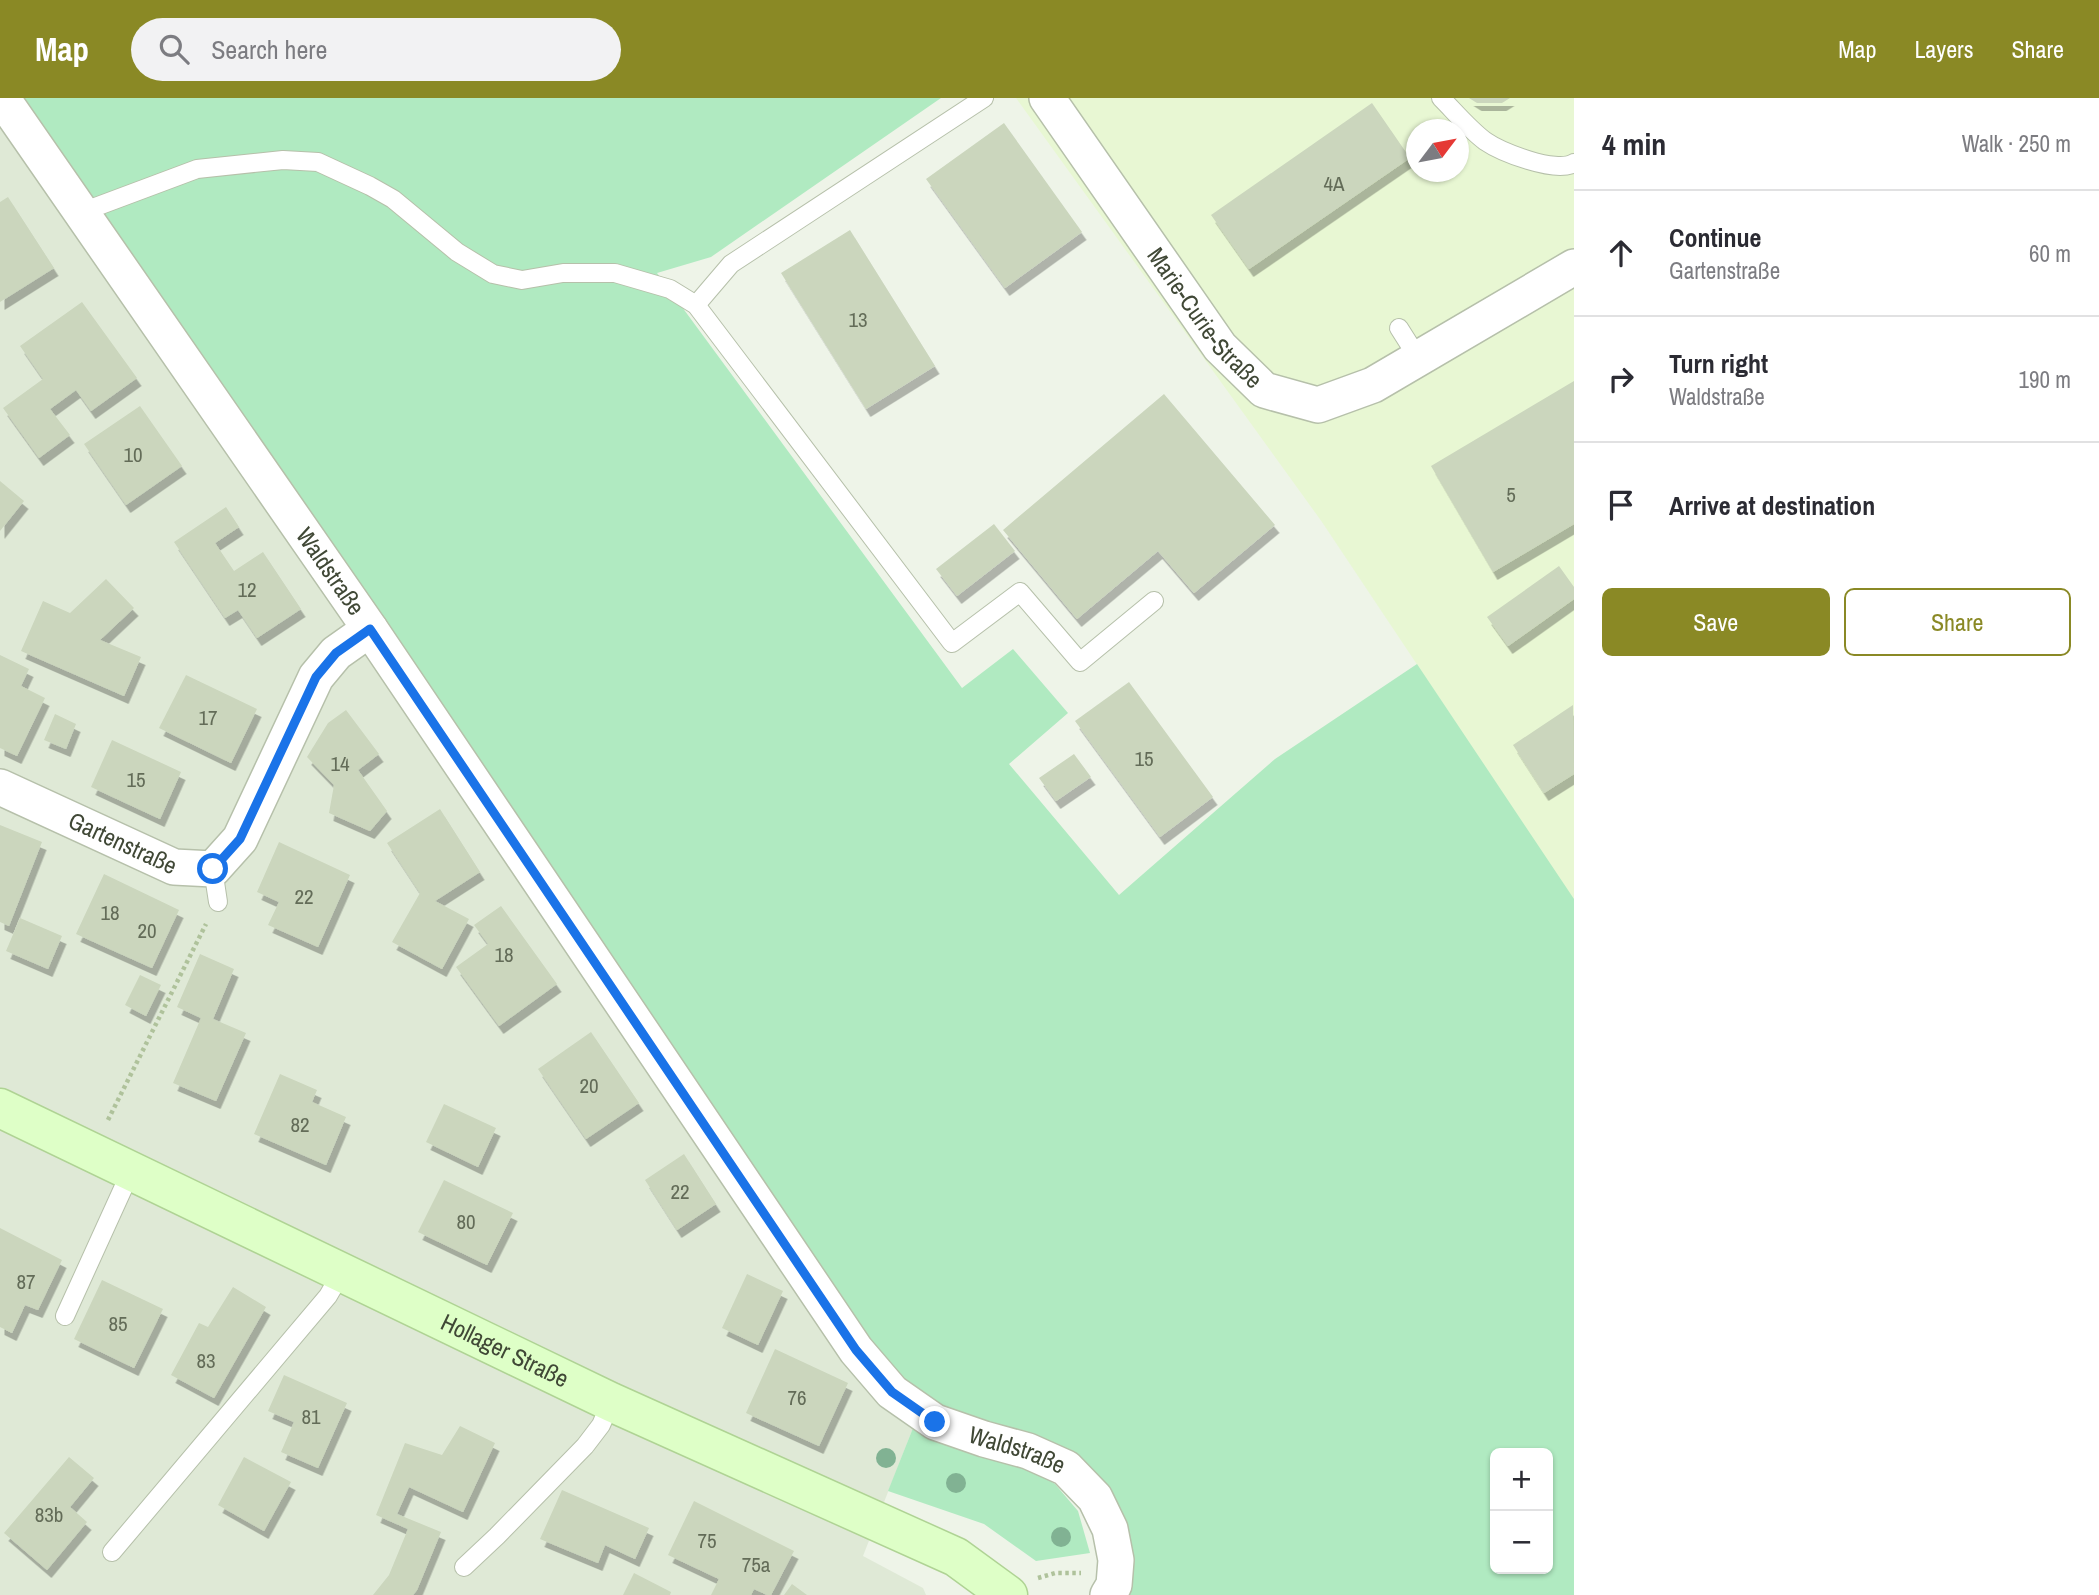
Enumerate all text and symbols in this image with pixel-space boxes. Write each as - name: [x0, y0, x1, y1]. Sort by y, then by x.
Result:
- search box: [131, 18, 621, 81]
- text: Map: [35, 27, 89, 71]
- icon: search: [155, 30, 193, 68]
- text: Search here: [211, 32, 327, 67]
- text: Map: [1838, 33, 1876, 65]
- text: Layers: [1914, 33, 1973, 65]
- text: Share: [2011, 33, 2064, 65]
- north arrow: [1406, 119, 1469, 182]
- text: 4 min: [1602, 124, 1666, 164]
- text: Walk · 250 m: [1962, 128, 2071, 159]
- house number: 4A: [1323, 169, 1345, 198]
- text: Continue: [1669, 220, 1761, 255]
- icon: ahead: [1602, 234, 1640, 272]
- text: 60 m: [2029, 238, 2071, 269]
- street label: Marie-Curie-Straße: [1141, 241, 1270, 395]
- text: Gartenstraße: [1669, 255, 1780, 286]
- house number: 13: [848, 305, 868, 334]
- text: Turn right: [1669, 346, 1768, 381]
- icon: right: [1602, 360, 1640, 398]
- text: 190 m: [2019, 364, 2071, 395]
- text: Waldstraße: [1669, 381, 1765, 412]
- house number: 10: [123, 440, 143, 469]
- house number: 5: [1506, 480, 1516, 509]
- icon: arrive: [1602, 486, 1640, 524]
- text: Arrive at destination: [1669, 488, 1875, 523]
- street label: Waldstraße: [289, 521, 373, 621]
- house number: 12: [237, 575, 257, 604]
- button: Save: [1602, 588, 1830, 656]
- button: Share: [1844, 588, 2071, 656]
- house number: 17: [198, 703, 218, 732]
- house number: 15: [1134, 744, 1154, 773]
- house number: 14: [330, 749, 350, 778]
- house number: 15: [126, 765, 146, 794]
- street label: Gartenstraße: [64, 804, 182, 881]
- route start: [197, 853, 228, 884]
- house number: 22: [294, 882, 314, 911]
- house number: 18: [100, 898, 120, 927]
- house number: 20: [137, 916, 157, 945]
- house number: 18: [494, 940, 514, 969]
- house number: 20: [579, 1071, 599, 1100]
- house number: 82: [290, 1110, 310, 1139]
- house number: 22: [670, 1177, 690, 1206]
- house number: 80: [456, 1207, 476, 1236]
- house number: 87: [16, 1267, 36, 1296]
- street label: Hollager Straße: [436, 1306, 574, 1394]
- house number: 85: [108, 1309, 128, 1338]
- house number: 83: [196, 1346, 216, 1375]
- house number: 76: [787, 1383, 807, 1412]
- house number: 81: [301, 1402, 321, 1431]
- route end: [919, 1406, 950, 1437]
- street label: Waldstraße: [965, 1418, 1071, 1481]
- map controls: [1490, 1448, 1553, 1574]
- button: +: [1490, 1448, 1553, 1511]
- house number: 83b: [35, 1500, 63, 1529]
- button: −: [1490, 1511, 1553, 1574]
- house number: 75: [697, 1526, 717, 1555]
- house number: 75a: [742, 1550, 771, 1579]

